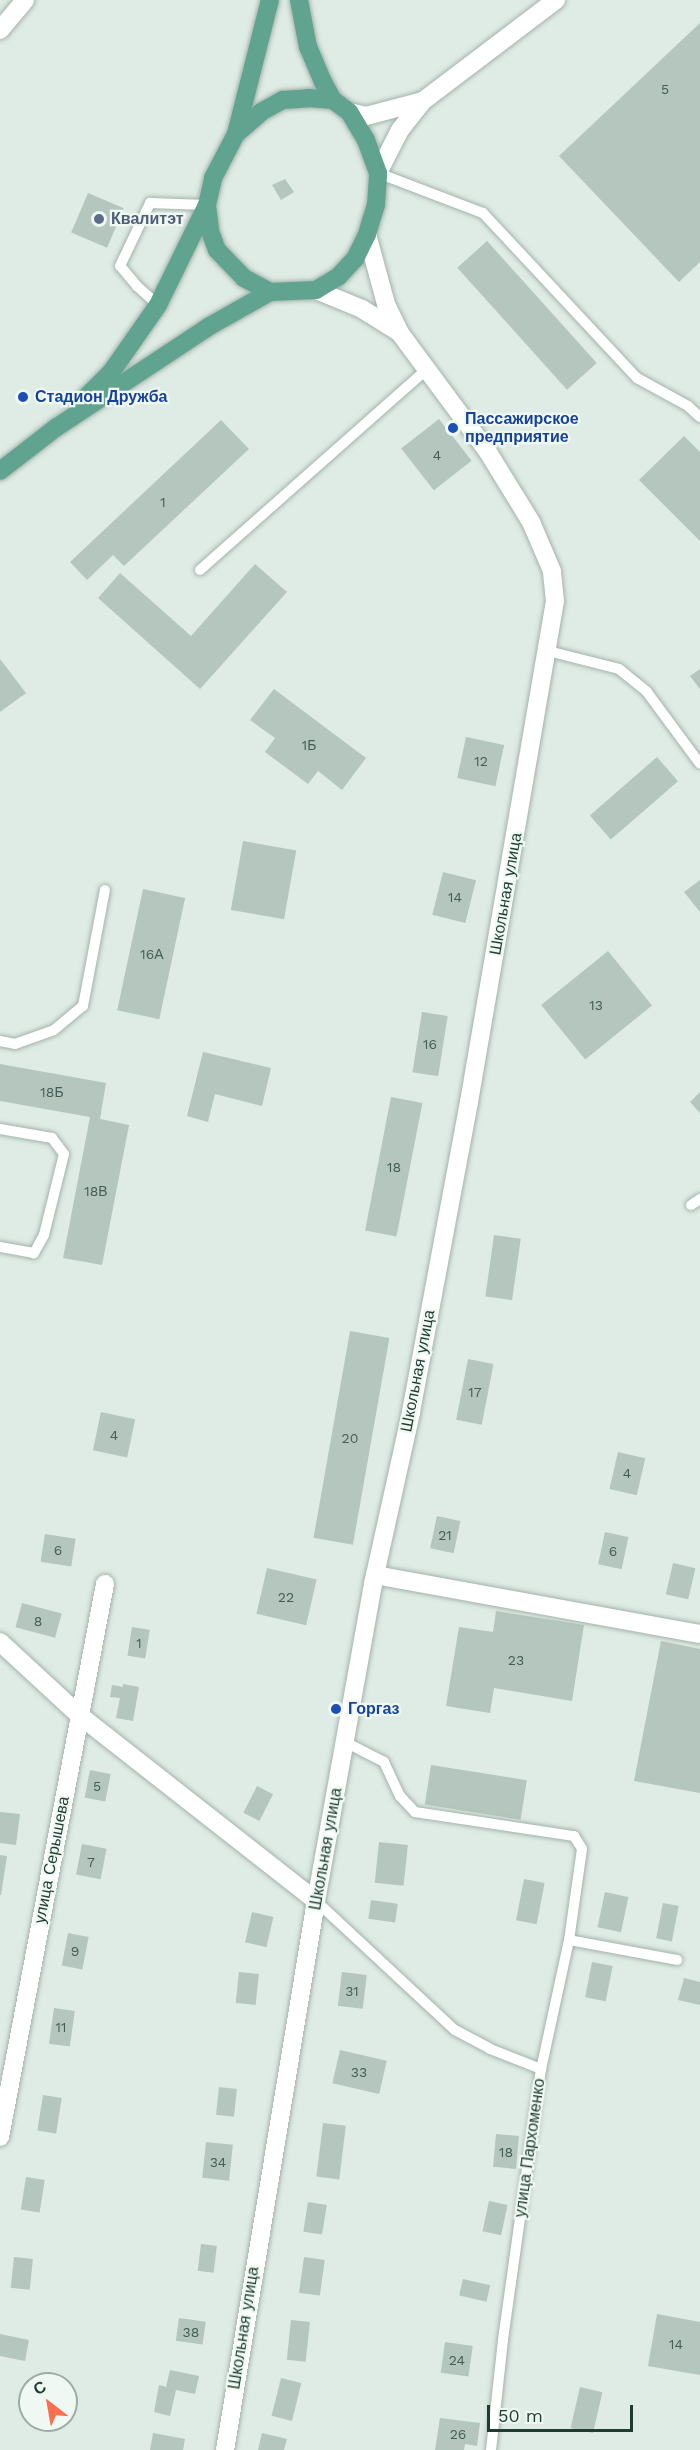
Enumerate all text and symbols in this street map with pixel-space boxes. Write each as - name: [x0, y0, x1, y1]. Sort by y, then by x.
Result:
- house number: 5: [661, 81, 669, 97]
- place label: Квалитэт: [111, 209, 184, 229]
- marker: Квалитэт: [92, 212, 106, 226]
- place label: Стадион Дружба: [35, 387, 167, 407]
- marker: Стадион Дружба: [16, 390, 30, 404]
- place label: Пассажирское предприятие: [465, 409, 579, 447]
- marker: Пассажирское предприятие: [446, 421, 460, 435]
- house number: 4: [433, 447, 441, 463]
- house number: 1: [160, 494, 166, 510]
- house number: 1Б: [302, 737, 316, 753]
- house number: 12: [474, 753, 488, 769]
- street label: Школьная улица: [486, 831, 526, 957]
- house number: 14: [448, 889, 462, 905]
- house number: 16А: [140, 946, 164, 962]
- house number: 13: [589, 997, 603, 1013]
- house number: 16: [423, 1036, 437, 1052]
- house number: 18Б: [40, 1084, 64, 1100]
- house number: 18: [387, 1159, 401, 1175]
- house number: 18В: [84, 1183, 108, 1199]
- street label: Школьная улица: [397, 1308, 439, 1434]
- house number: 17: [468, 1384, 482, 1400]
- house number: 4: [110, 1427, 118, 1443]
- house number: 20: [342, 1430, 358, 1446]
- house number: 4: [623, 1465, 631, 1481]
- house number: 21: [438, 1527, 452, 1543]
- house number: 6: [54, 1542, 62, 1558]
- house number: 6: [609, 1543, 617, 1559]
- house number: 22: [278, 1589, 294, 1605]
- house number: 8: [34, 1613, 42, 1629]
- house number: 1: [136, 1635, 142, 1651]
- house number: 23: [508, 1652, 524, 1668]
- place label: Горгаз: [348, 1699, 400, 1719]
- marker: Горгаз: [329, 1702, 343, 1716]
- house number: 5: [93, 1778, 101, 1794]
- street label: Школьная улица: [306, 1786, 346, 1912]
- street label: улица Серышева: [30, 1795, 74, 1925]
- house number: 7: [87, 1854, 95, 1870]
- house number: 9: [71, 1943, 79, 1959]
- house number: 31: [345, 1983, 359, 1999]
- house number: 11: [56, 2019, 66, 2035]
- house number: 33: [351, 2064, 367, 2080]
- street label: улица Пархоменко: [511, 2077, 549, 2219]
- house number: 18: [499, 2144, 513, 2160]
- house number: 34: [210, 2154, 226, 2170]
- street label: Школьная улица: [225, 2265, 263, 2391]
- house number: 38: [183, 2324, 199, 2340]
- house number: 14: [669, 2336, 683, 2352]
- house number: 24: [449, 2352, 465, 2368]
- north arrow: [18, 2372, 78, 2432]
- text: С: [30, 2377, 49, 2399]
- scale bar: [490, 2393, 636, 2431]
- text: 50 m: [498, 2405, 543, 2426]
- house number: 26: [450, 2426, 466, 2442]

